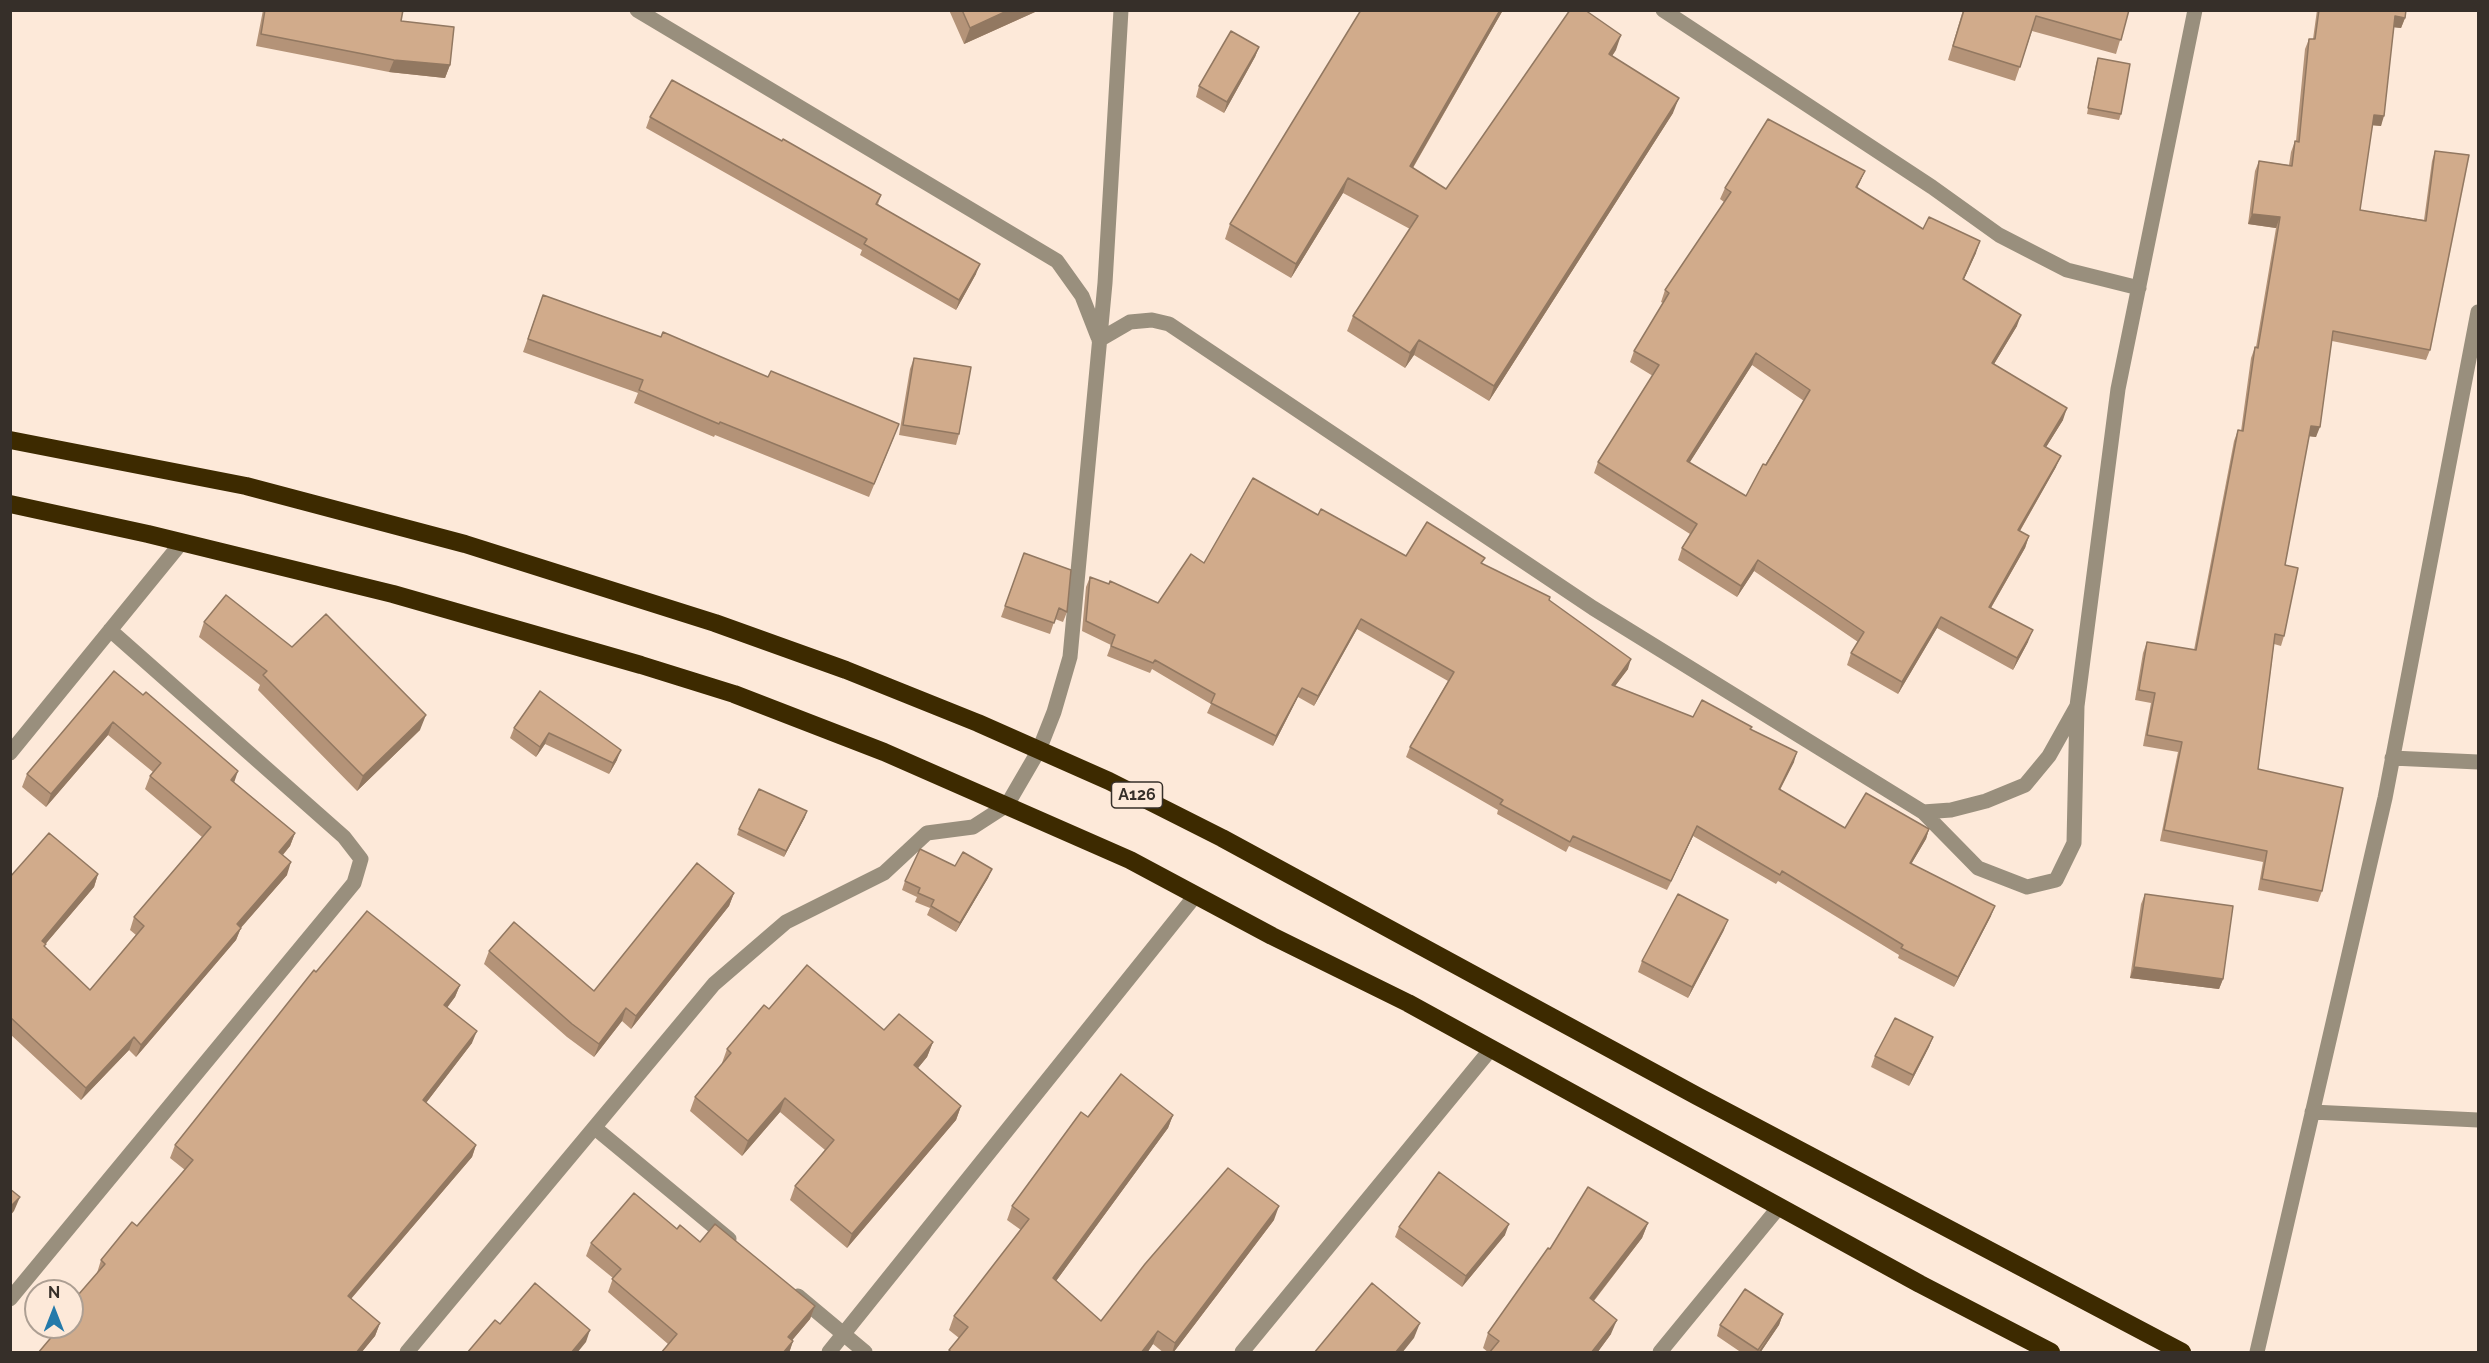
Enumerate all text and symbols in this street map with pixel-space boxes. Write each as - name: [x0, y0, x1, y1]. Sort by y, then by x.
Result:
- road number: A126: [1112, 782, 1162, 808]
- north arrow: [24, 1279, 84, 1339]
- text: N: [48, 1283, 60, 1302]

